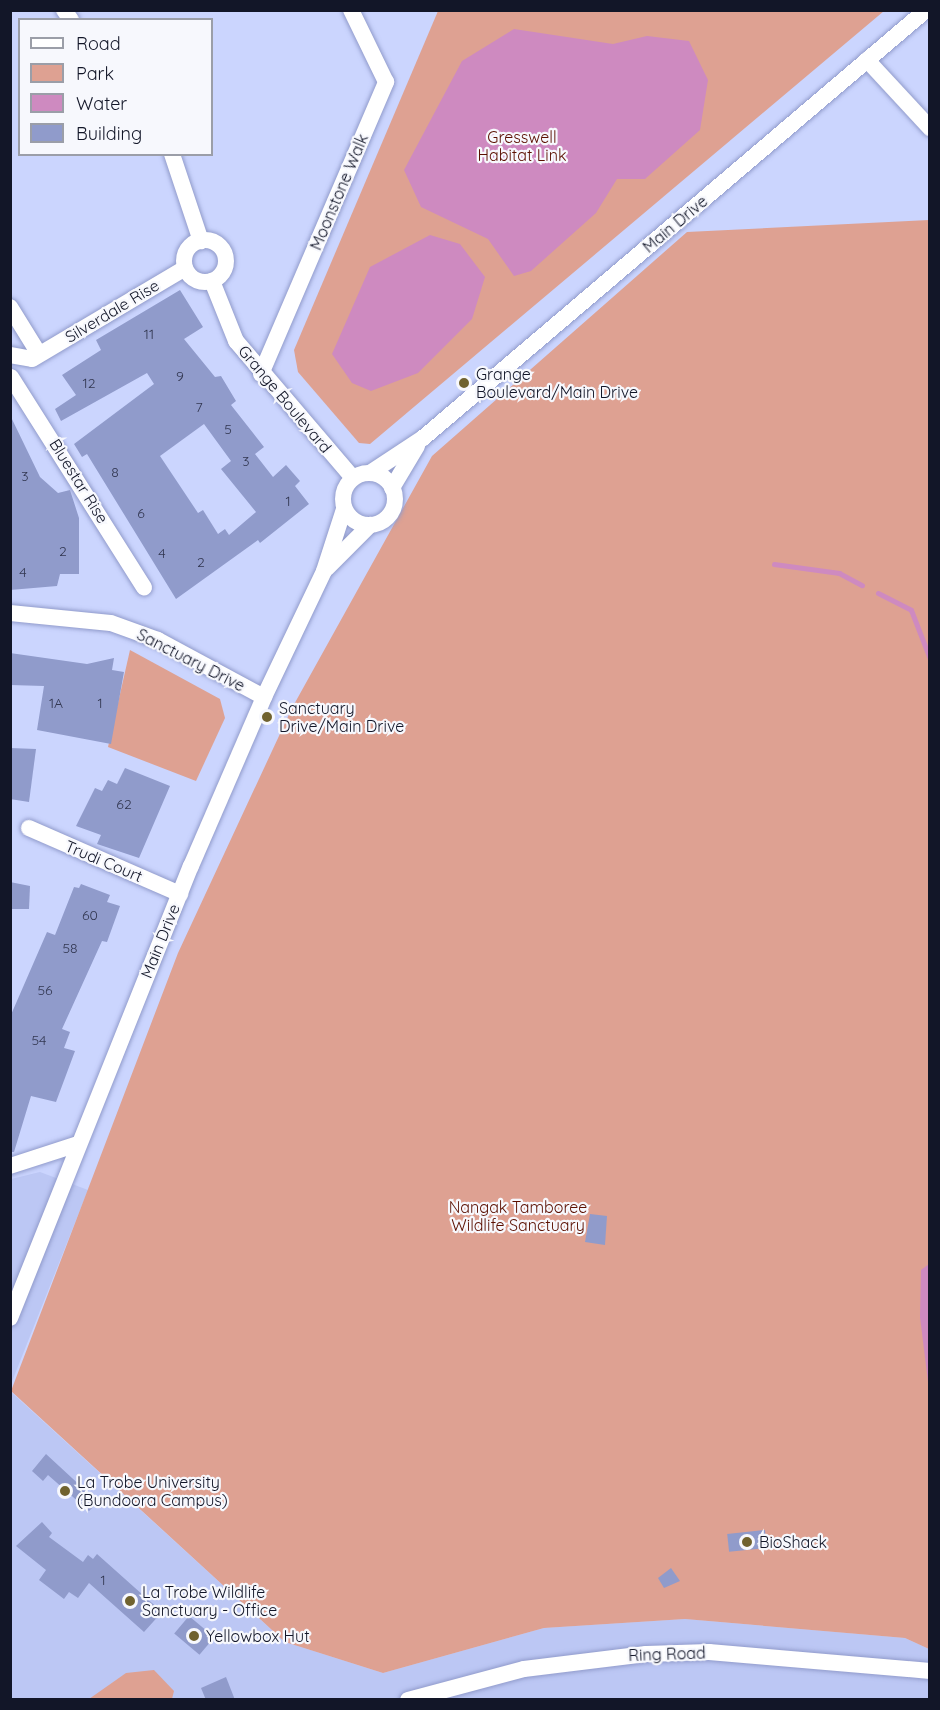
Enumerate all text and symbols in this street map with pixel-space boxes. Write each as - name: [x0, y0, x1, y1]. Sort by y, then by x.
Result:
- legend: [18, 18, 213, 156]
- text: Road: [76, 32, 121, 55]
- text: Park: [76, 62, 114, 85]
- text: Water: [76, 92, 127, 115]
- text: Building: [76, 122, 142, 145]
- park label: Gresswell Habitat Link: [478, 127, 566, 165]
- street label: Moonstone Walk: [306, 131, 372, 253]
- street label: Main Drive: [639, 191, 711, 257]
- street label: Silverdale Rise: [62, 275, 162, 347]
- house number: 11: [144, 326, 154, 342]
- street label: Grange Boulevard: [234, 341, 336, 457]
- place label: Grange Boulevard/Main Drive: [476, 364, 638, 402]
- house number: 9: [176, 368, 184, 384]
- house number: 12: [83, 375, 95, 391]
- marker: Grange Boulevard/Main Drive: [457, 376, 471, 390]
- house number: 7: [195, 399, 203, 415]
- house number: 5: [224, 421, 232, 437]
- street label: Bluestar Rise: [45, 435, 113, 527]
- house number: 3: [242, 453, 250, 469]
- house number: 8: [111, 464, 119, 480]
- house number: 3: [21, 468, 29, 484]
- house number: 1: [285, 493, 291, 509]
- house number: 6: [137, 505, 145, 521]
- house number: 2: [59, 543, 67, 559]
- house number: 4: [158, 545, 166, 561]
- house number: 2: [197, 554, 205, 570]
- house number: 4: [19, 564, 27, 580]
- street label: Sanctuary Drive: [134, 625, 248, 695]
- house number: 1A: [49, 695, 63, 711]
- house number: 1: [97, 695, 103, 711]
- place label: Sanctuary Drive/Main Drive: [279, 698, 404, 736]
- marker: Sanctuary Drive/Main Drive: [260, 710, 274, 724]
- house number: 62: [116, 796, 132, 812]
- street label: Trudi Court: [62, 836, 146, 886]
- street label: Main Drive: [136, 901, 184, 981]
- house number: 60: [82, 907, 98, 923]
- house number: 58: [62, 940, 78, 956]
- house number: 56: [37, 982, 53, 998]
- house number: 54: [31, 1032, 47, 1048]
- park label: Nangak Tamboree Wildlife Sanctuary: [449, 1197, 587, 1235]
- place label: La Trobe University (Bundoora Campus): [77, 1472, 228, 1510]
- marker: La Trobe University (Bundoora Campus): [58, 1484, 72, 1498]
- place label: BioShack: [759, 1532, 827, 1552]
- marker: BioShack: [740, 1535, 754, 1549]
- house number: 1: [100, 1572, 106, 1588]
- place label: La Trobe Wildlife Sanctuary - Office: [142, 1582, 277, 1620]
- marker: La Trobe Wildlife Sanctuary - Office: [123, 1594, 137, 1608]
- place label: Yellowbox Hut: [206, 1626, 310, 1646]
- marker: Yellowbox Hut: [187, 1629, 201, 1643]
- street label: Ring Road: [628, 1643, 706, 1665]

